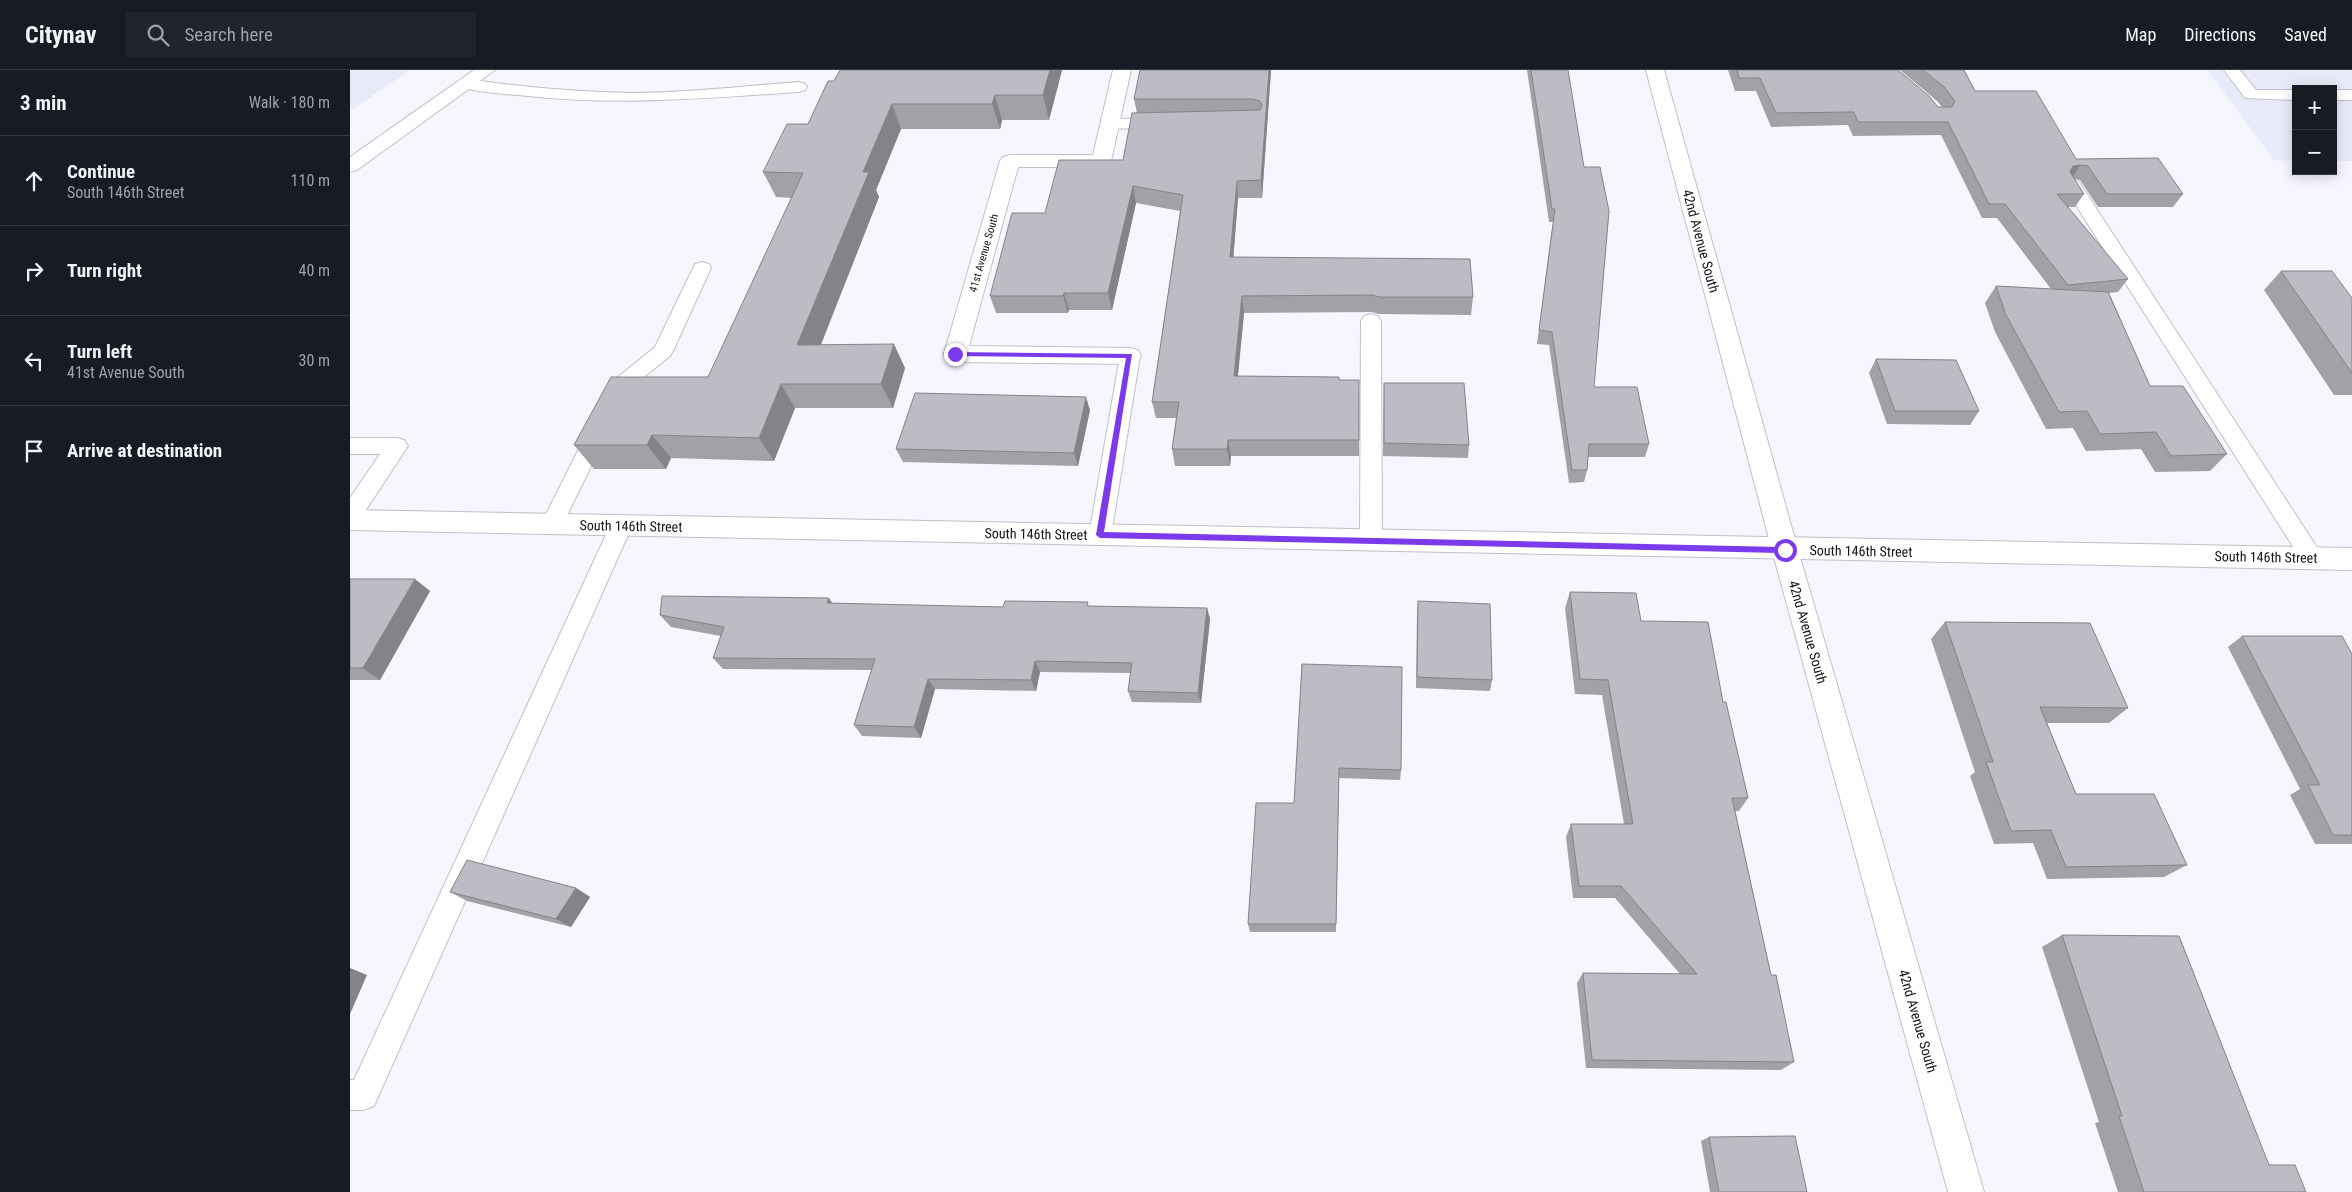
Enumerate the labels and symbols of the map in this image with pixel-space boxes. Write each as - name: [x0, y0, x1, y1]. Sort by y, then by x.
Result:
- street label: 42nd Avenue South: [1680, 188, 1722, 294]
- street label: 41st Avenue South: [967, 212, 1001, 294]
- route end: [944, 343, 967, 366]
- street label: South 146th Street: [579, 517, 683, 535]
- street label: South 146th Street: [984, 525, 1088, 543]
- route start: [1774, 539, 1797, 562]
- street label: South 146th Street: [1809, 542, 1913, 560]
- street label: South 146th Street: [2214, 548, 2318, 566]
- street label: 42nd Avenue South: [1786, 579, 1830, 685]
- street label: 42nd Avenue South: [1896, 968, 1940, 1074]

